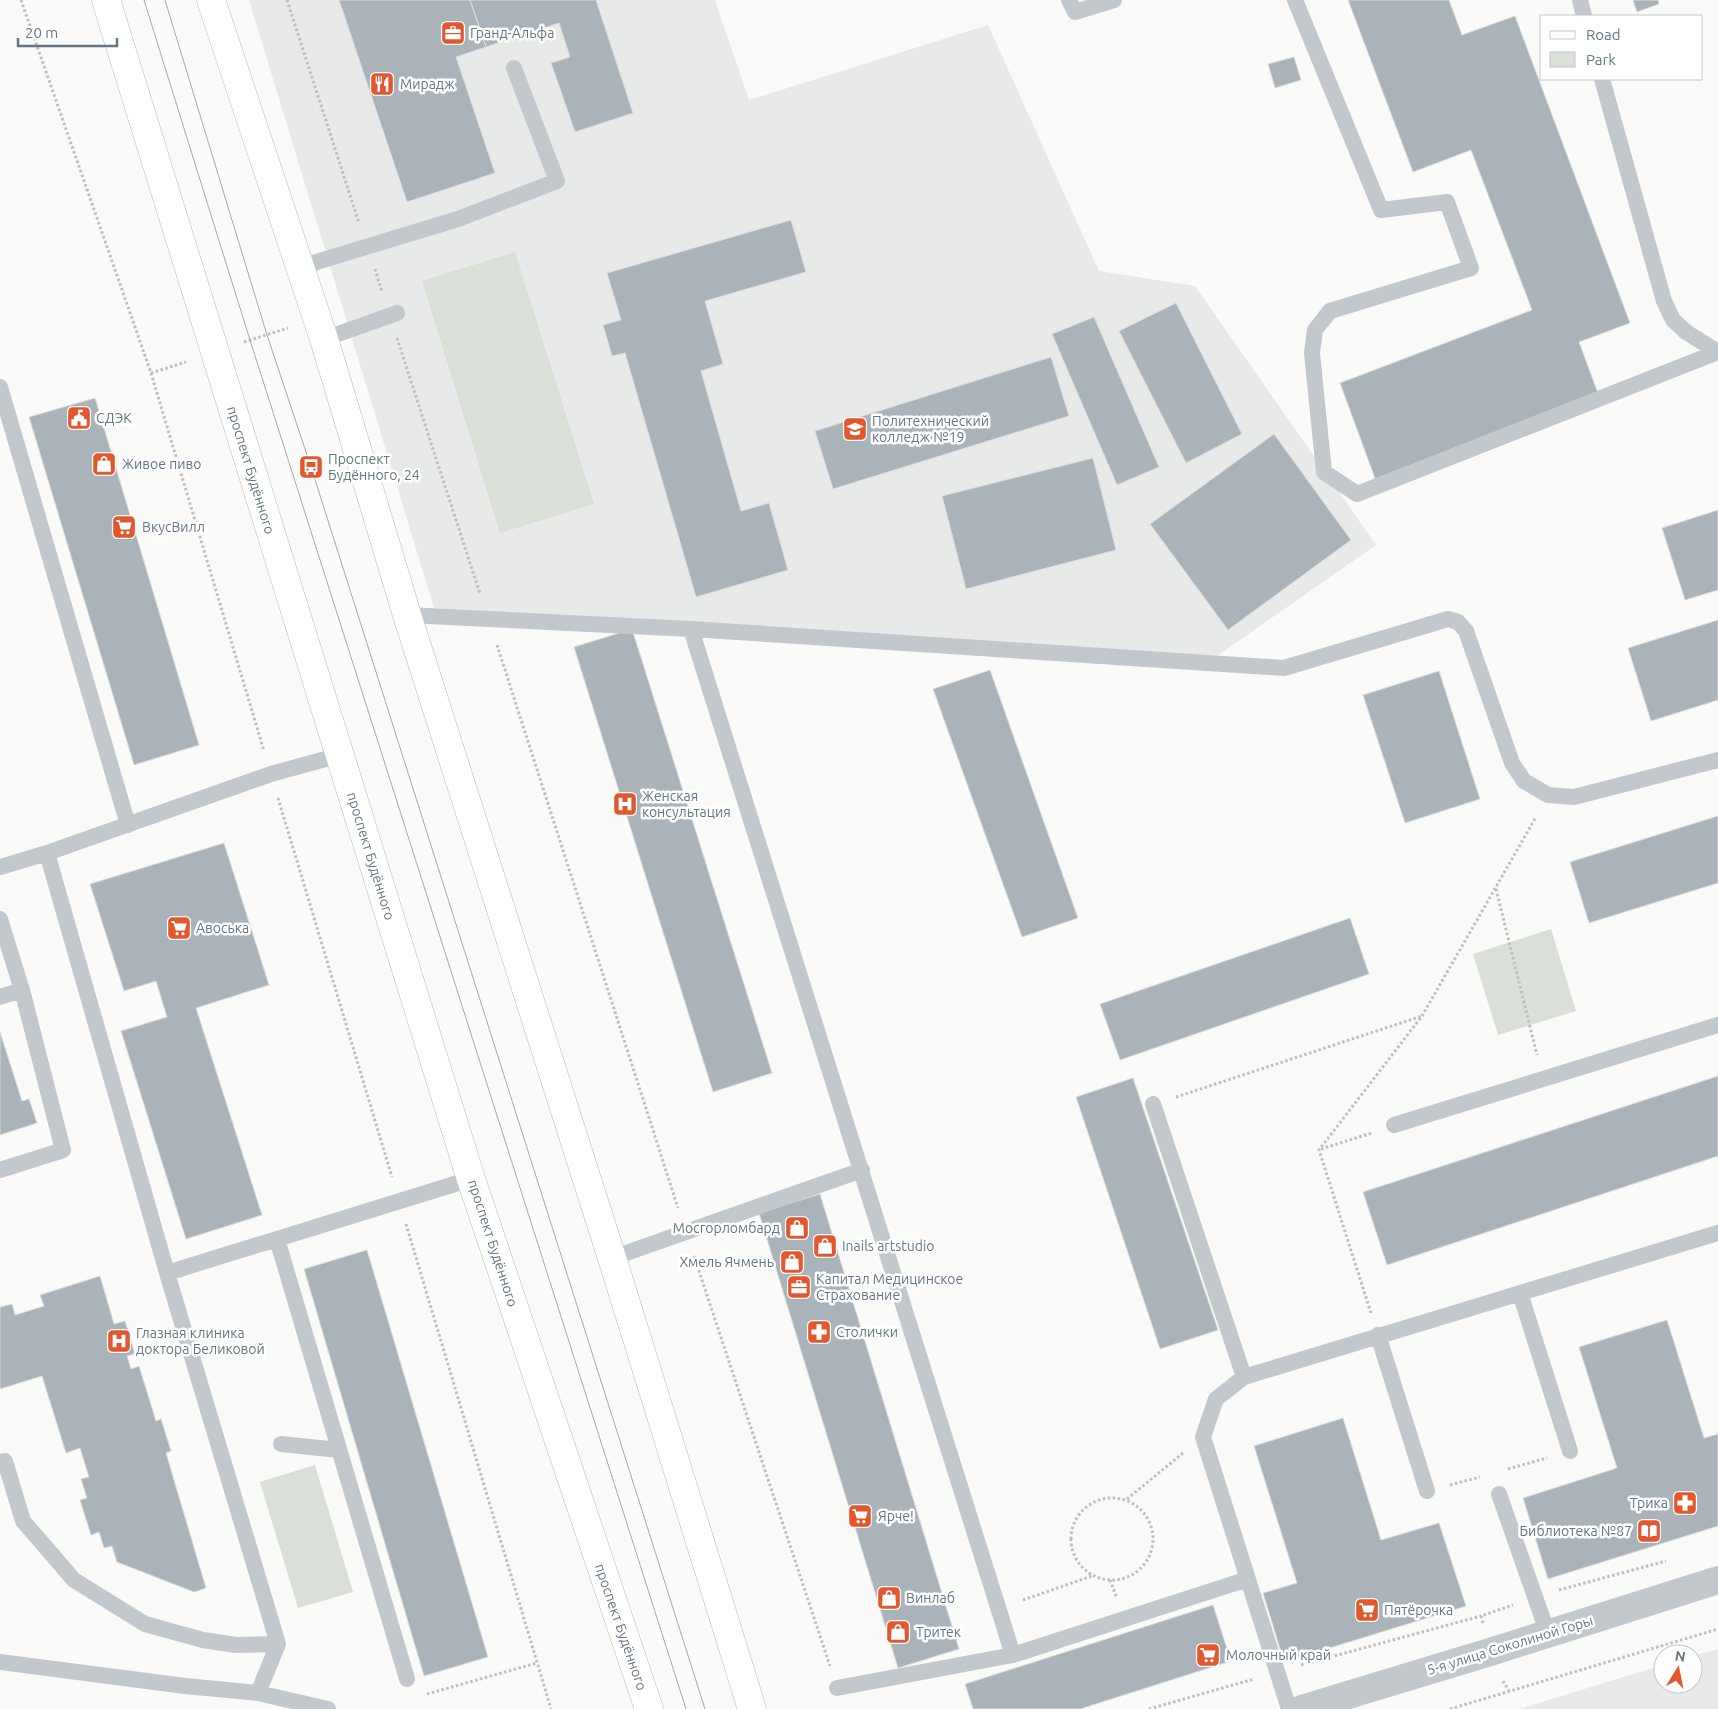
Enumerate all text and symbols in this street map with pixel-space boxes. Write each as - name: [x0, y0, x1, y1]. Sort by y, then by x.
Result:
- scale bar: [18, 15, 116, 47]
- legend: [1540, 15, 1703, 80]
- office icon: Гранд-Альфа: [440, 20, 466, 46]
- text: 20 m: [25, 24, 58, 41]
- place label: Гранд-Альфа: [470, 25, 554, 41]
- text: Road: [1586, 26, 1621, 43]
- text: Park: [1586, 51, 1616, 68]
- restaurant icon: Мирадж: [369, 71, 395, 97]
- place label: Мирадж: [400, 76, 455, 92]
- street label: проспект Будённого: [224, 404, 278, 536]
- public building icon: СДЭК: [66, 405, 92, 431]
- place label: СДЭК: [96, 410, 132, 426]
- place label: Политехнический колледж №19: [872, 413, 989, 445]
- school or university icon: Политехнический колледж №19: [842, 416, 868, 442]
- shop icon: Живое пиво: [91, 451, 117, 477]
- place label: Проспект Будённого, 24: [328, 451, 420, 483]
- bus stop icon: Проспект Будённого, 24: [298, 454, 324, 480]
- place label: Живое пиво: [122, 456, 201, 472]
- supermarket icon: ВкусВилл: [111, 514, 137, 540]
- place label: ВкусВилл: [142, 519, 205, 535]
- place label: Женская консультация: [642, 788, 731, 820]
- street label: проспект Будённого: [344, 790, 398, 922]
- hospital icon: Женская консультация: [612, 791, 638, 817]
- supermarket icon: Авоська: [166, 915, 192, 941]
- place label: Авоська: [196, 920, 249, 936]
- street label: проспект Будённого: [465, 1177, 521, 1309]
- shop icon: Мосгорломбард: [784, 1215, 810, 1241]
- place label: Мосгорломбард: [673, 1220, 780, 1236]
- shop icon: Inails artstudio: [812, 1233, 838, 1259]
- place label: Inails artstudio: [842, 1238, 934, 1254]
- shop icon: Хмель Ячмень: [779, 1249, 805, 1275]
- place label: Хмель Ячмень: [679, 1254, 774, 1270]
- place label: Капитал Медицинское Страхование: [816, 1271, 963, 1303]
- office icon: Капитал Медицинское Страхование: [786, 1274, 812, 1300]
- pharmacy icon: Столички: [806, 1319, 832, 1345]
- place label: Столички: [836, 1324, 898, 1340]
- place label: Глазная клиника доктора Беликовой: [136, 1325, 265, 1357]
- hospital icon: Глазная клиника доктора Беликовой: [106, 1328, 132, 1354]
- pharmacy icon: Трика: [1672, 1490, 1698, 1516]
- place label: Трика: [1630, 1495, 1668, 1511]
- supermarket icon: Ярче!: [847, 1503, 873, 1529]
- place label: Ярче!: [878, 1508, 914, 1524]
- library icon: Библиотека №87: [1636, 1518, 1662, 1544]
- place label: Библиотека №87: [1519, 1523, 1632, 1539]
- street label: проспект Будённого: [592, 1562, 650, 1692]
- shop icon: Винлаб: [876, 1585, 902, 1611]
- place label: Винлаб: [906, 1590, 955, 1606]
- supermarket icon: Пятёрочка: [1354, 1597, 1380, 1623]
- place label: Пятёрочка: [1384, 1602, 1453, 1618]
- street label: 5-я улица Соколиной Горы: [1425, 1612, 1595, 1678]
- shop icon: Тритек: [885, 1619, 911, 1645]
- place label: Тритек: [916, 1624, 961, 1640]
- supermarket icon: Молочный край: [1195, 1642, 1221, 1668]
- north arrow: [1653, 1644, 1703, 1694]
- place label: Молочный край: [1226, 1647, 1331, 1663]
- text: N: [1674, 1647, 1687, 1665]

